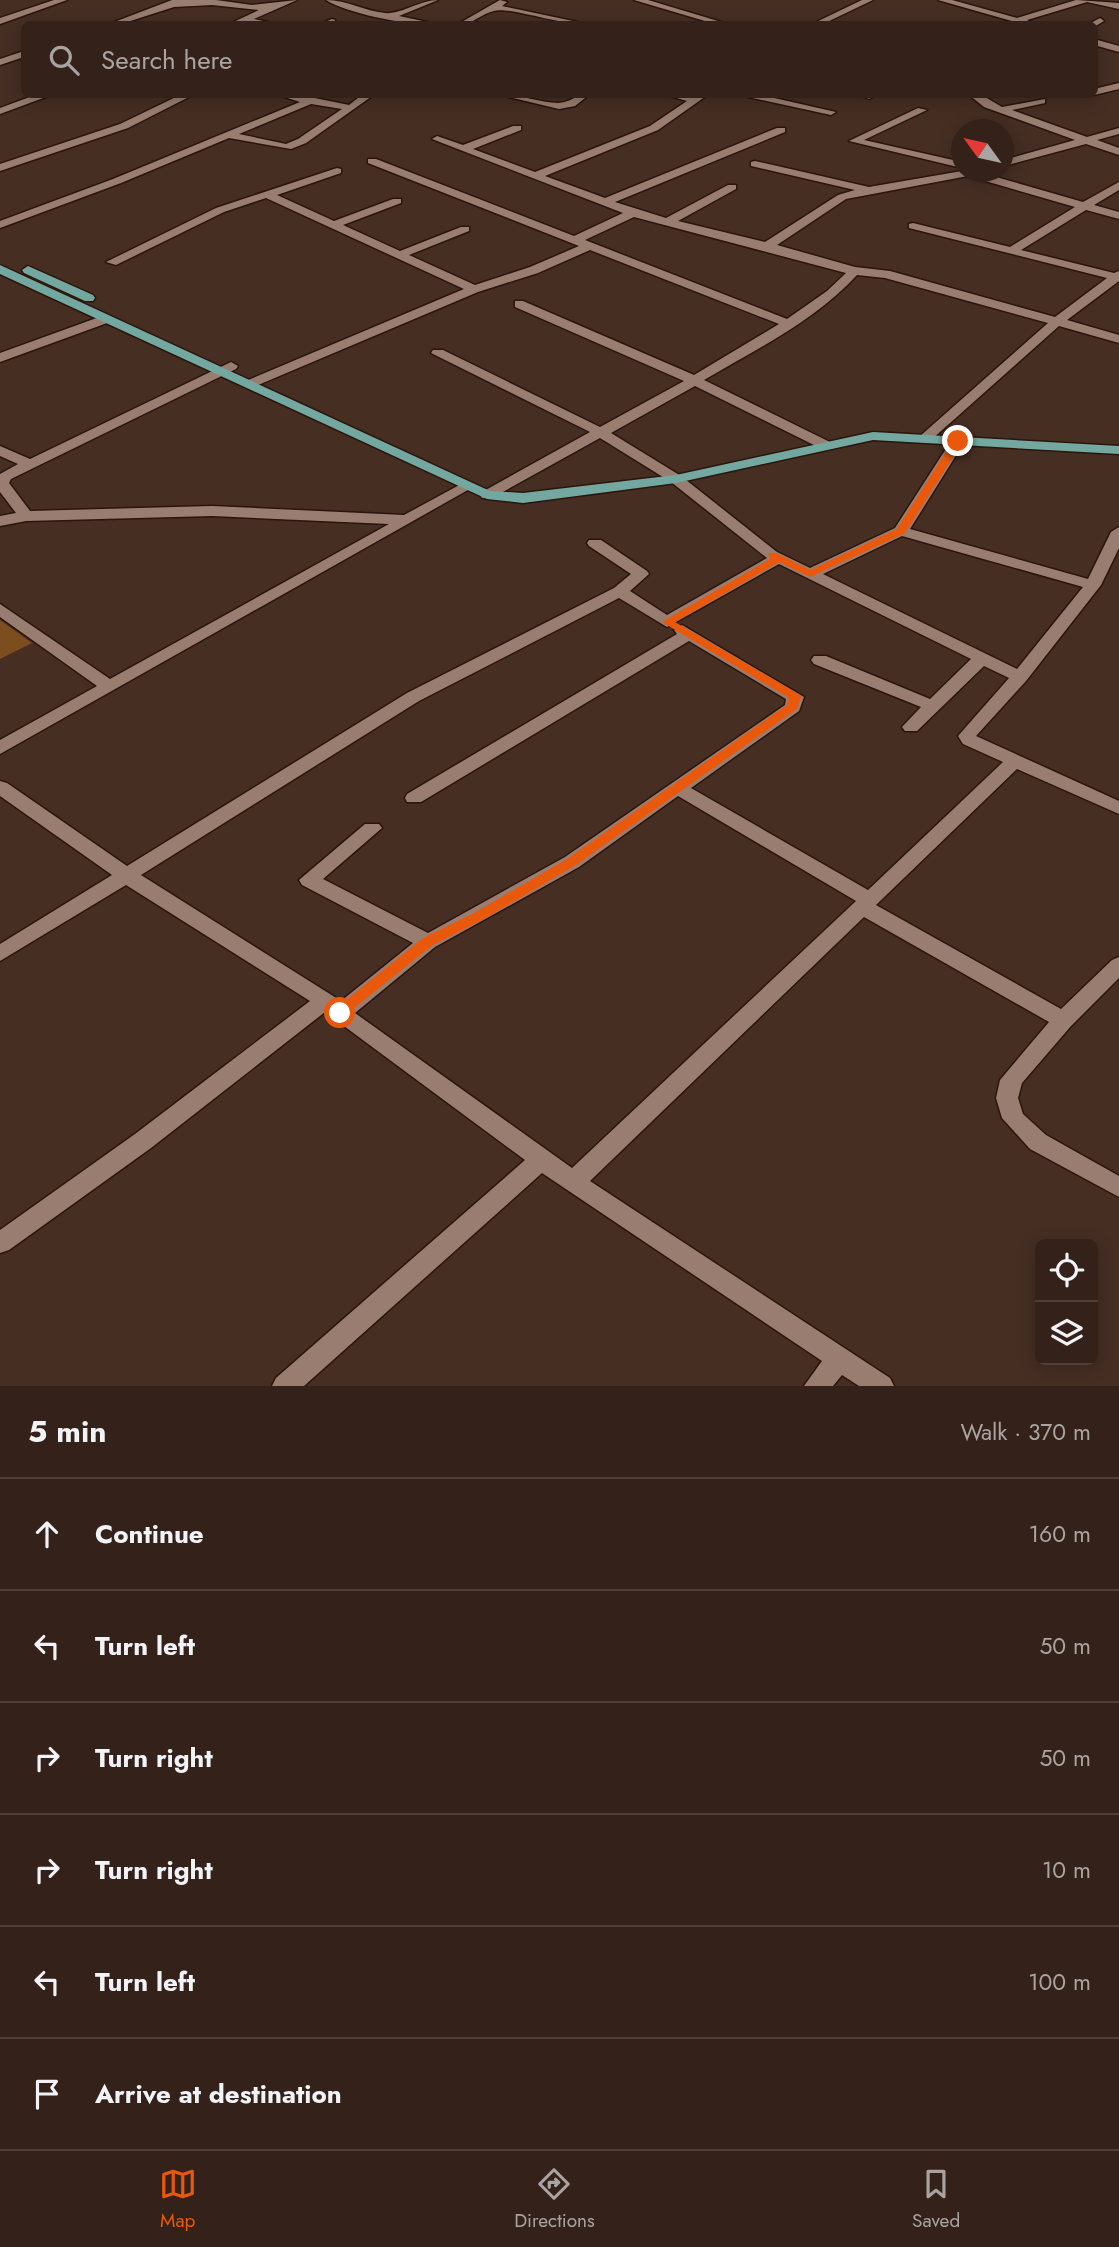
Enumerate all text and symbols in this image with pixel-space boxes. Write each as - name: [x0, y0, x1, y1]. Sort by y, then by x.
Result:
- search box: [21, 21, 1098, 98]
- icon: search: [45, 41, 83, 79]
- text: Search here: [101, 41, 233, 79]
- north arrow: [951, 119, 1014, 182]
- route end: [942, 425, 973, 456]
- route start: [324, 997, 355, 1028]
- map controls: [1035, 1239, 1098, 1365]
- button: locate: [1035, 1239, 1098, 1302]
- button: layers: [1035, 1302, 1098, 1365]
- text: 5 min: [28, 1410, 106, 1453]
- text: Walk · 370 m: [960, 1415, 1091, 1449]
- icon: ahead: [28, 1515, 66, 1553]
- text: Continue: [95, 1515, 204, 1553]
- text: 160 m: [1029, 1517, 1091, 1551]
- icon: left: [28, 1627, 66, 1665]
- text: Turn left: [95, 1627, 195, 1665]
- text: 50 m: [1039, 1629, 1091, 1663]
- icon: right: [28, 1739, 66, 1777]
- text: Turn right: [95, 1739, 213, 1777]
- text: 50 m: [1039, 1741, 1091, 1775]
- icon: right: [28, 1851, 66, 1889]
- text: Turn right: [95, 1851, 213, 1889]
- text: 10 m: [1042, 1853, 1091, 1887]
- icon: left: [28, 1963, 66, 2001]
- text: Turn left: [95, 1963, 195, 2001]
- text: 100 m: [1028, 1965, 1091, 1999]
- icon: arrive: [28, 2075, 66, 2113]
- text: Arrive at destination: [95, 2075, 342, 2113]
- tab: Map: [159, 2165, 197, 2234]
- tab: Directions: [514, 2165, 595, 2234]
- tab: Saved: [912, 2165, 960, 2234]

